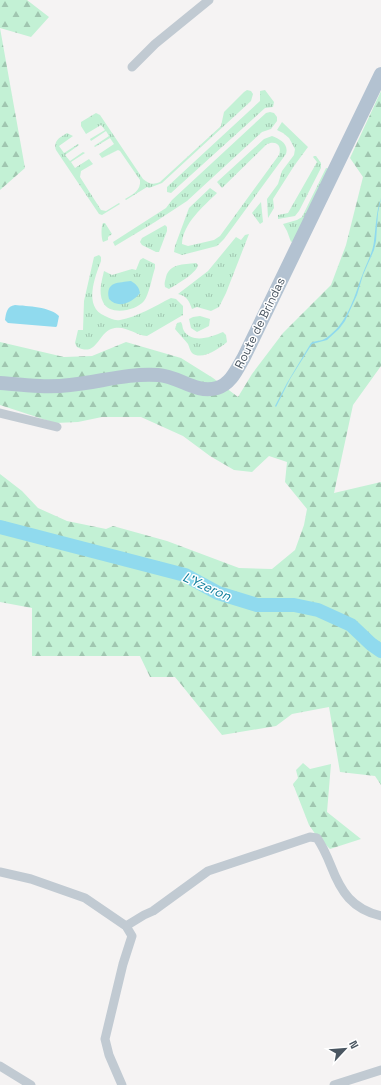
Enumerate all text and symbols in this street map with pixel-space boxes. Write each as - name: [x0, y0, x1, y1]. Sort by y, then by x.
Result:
- street label: Route de Brindas: [231, 275, 289, 371]
- water label: L'Yzeron: [180, 568, 234, 605]
- north arrow: [325, 1029, 365, 1069]
- text: N: [346, 1038, 362, 1051]

